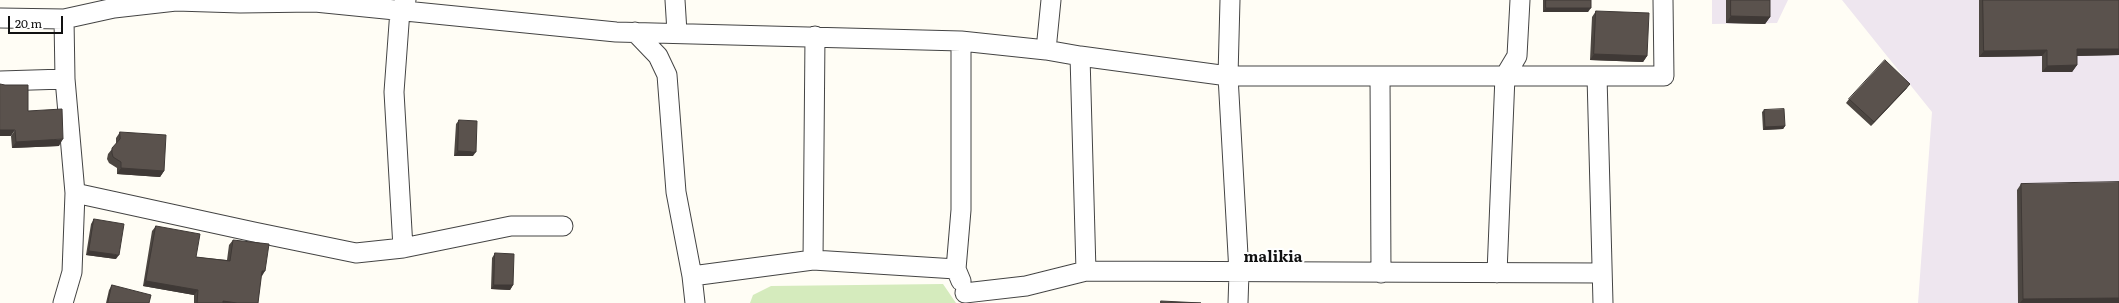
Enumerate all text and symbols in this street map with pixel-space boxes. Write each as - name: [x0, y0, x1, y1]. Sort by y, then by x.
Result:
- scale bar: [10, 8, 65, 34]
- text: 20 m: [15, 14, 42, 32]
- district label: malikia: [1244, 249, 1302, 267]

